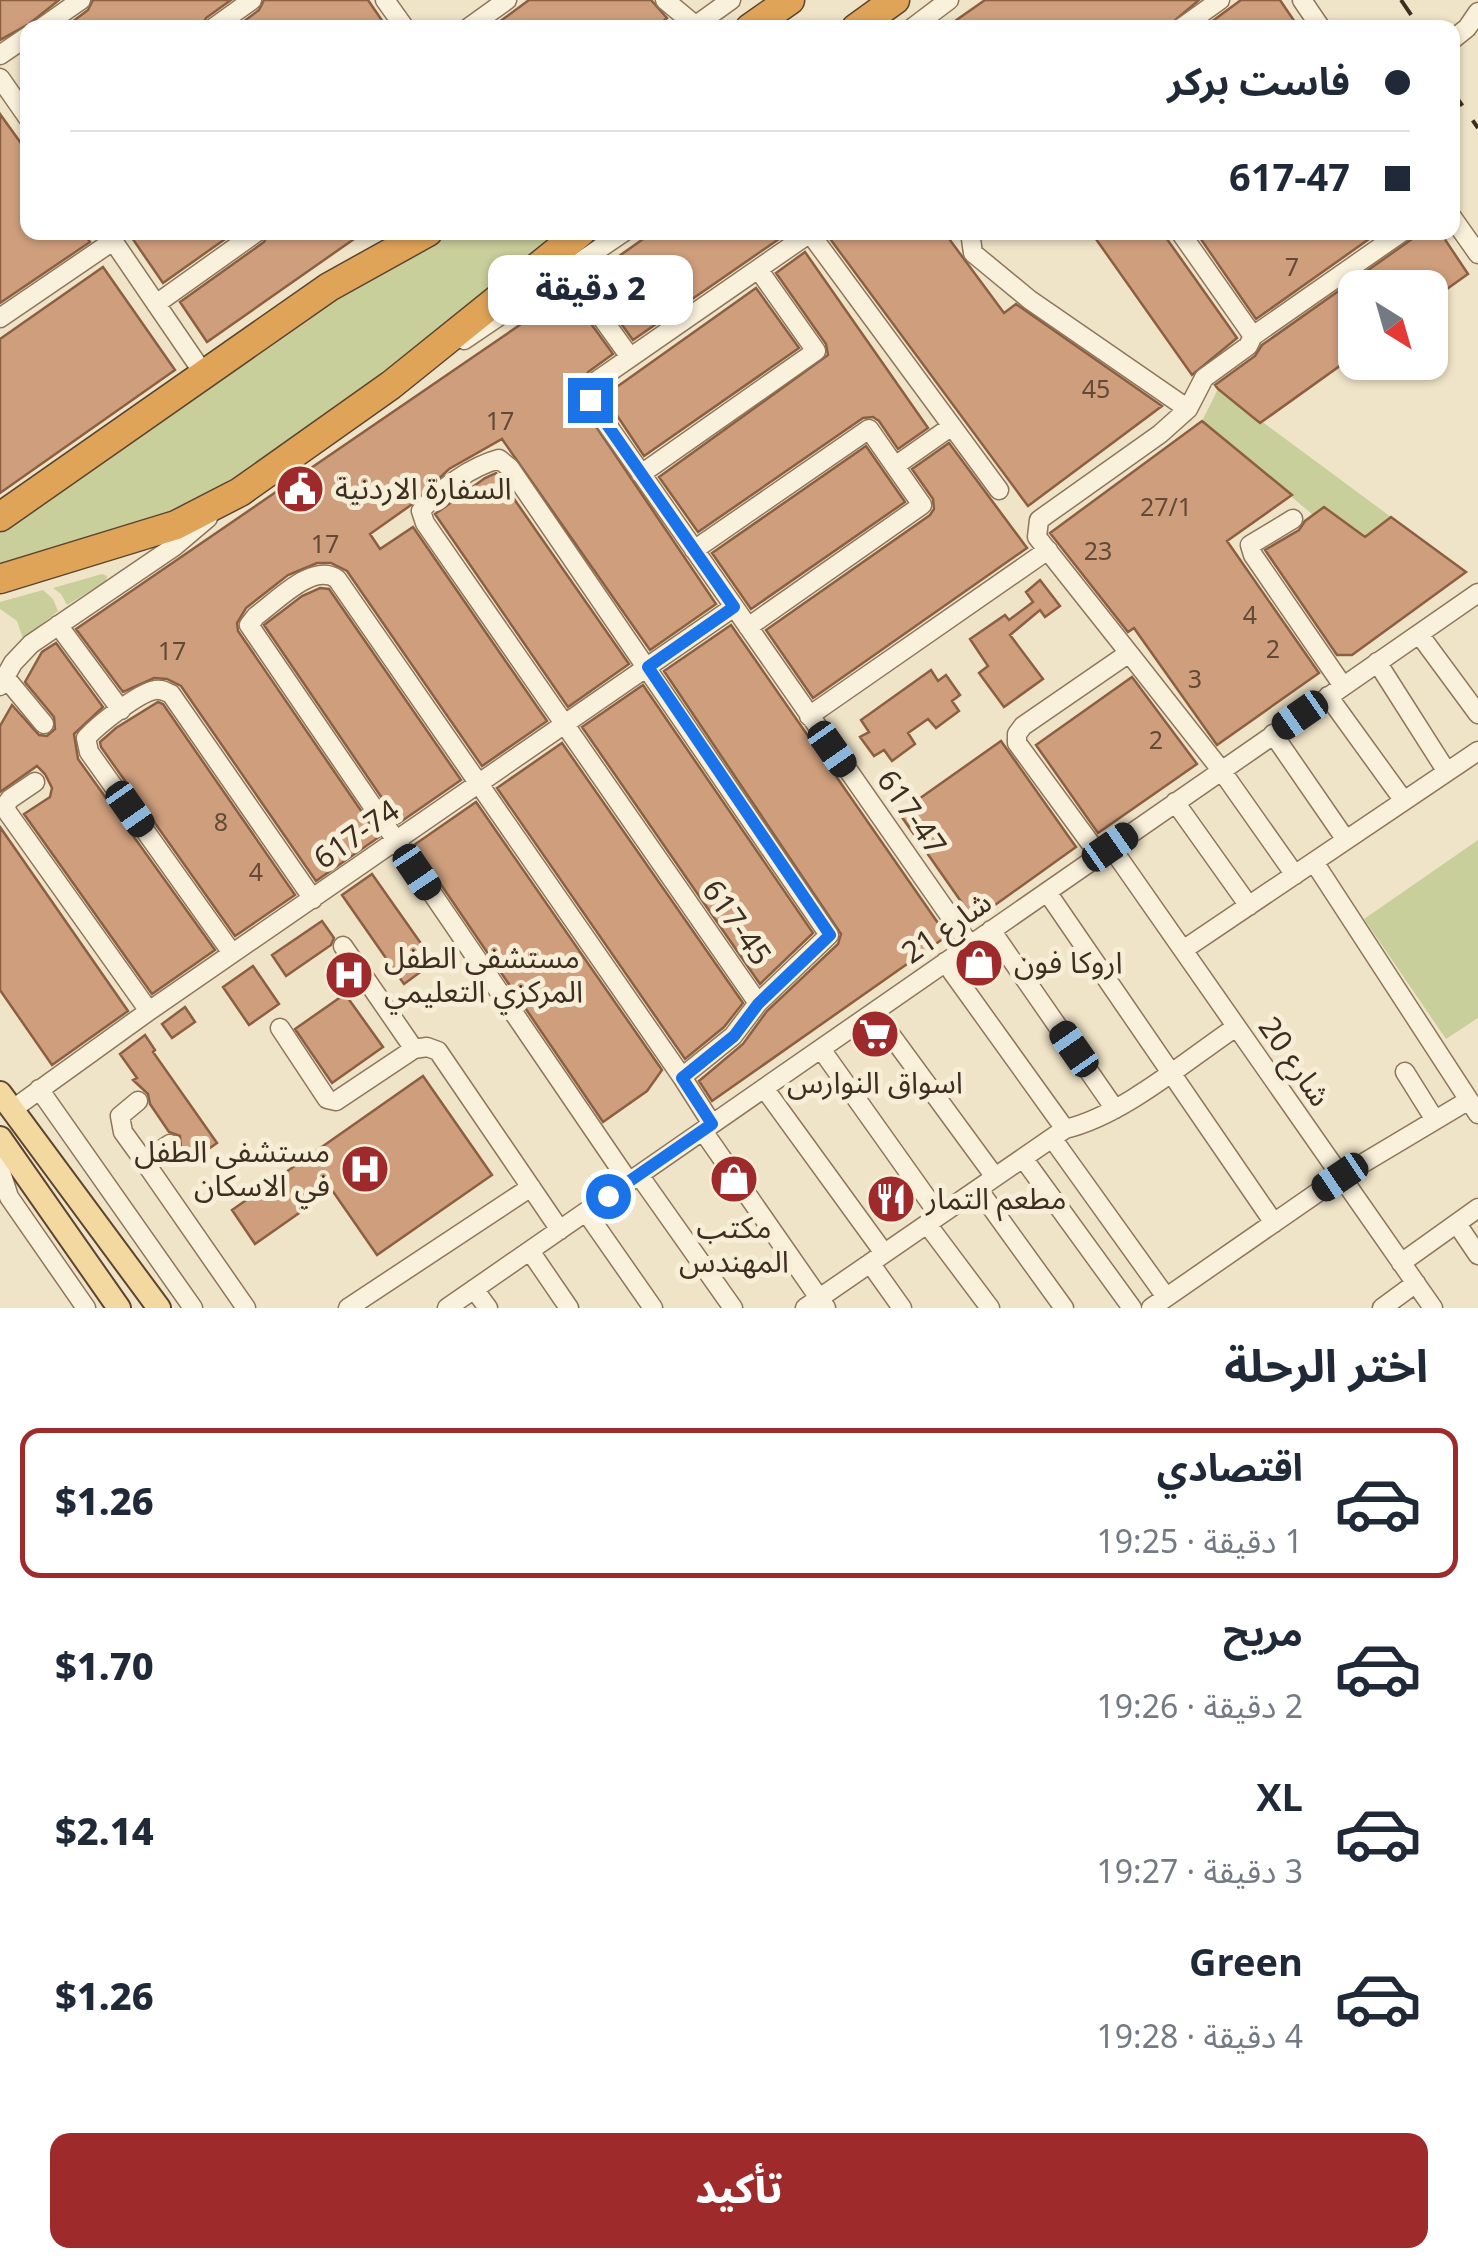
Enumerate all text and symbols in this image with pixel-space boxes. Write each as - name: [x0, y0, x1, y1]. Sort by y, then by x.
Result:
- text: فاست بركر: [1167, 43, 1350, 123]
- text: 617-47: [1229, 139, 1350, 219]
- house number: 7: [1285, 242, 1299, 294]
- callout: 2 دقيقة: [488, 255, 692, 325]
- text: 2 دقيقة: [535, 256, 646, 324]
- north arrow: [1338, 270, 1448, 380]
- map controls: [1338, 270, 1448, 380]
- house number: 45: [1082, 364, 1110, 416]
- route end: [568, 378, 613, 423]
- house number: 17: [486, 396, 514, 448]
- place label: السفارة الاردنية: [335, 458, 512, 521]
- public building icon: السفارة الاردنية: [274, 463, 326, 515]
- house number: 27/1: [1140, 482, 1192, 534]
- house number: 17: [311, 519, 339, 571]
- house number: 23: [1084, 526, 1112, 578]
- house number: 4: [1243, 590, 1257, 642]
- house number: 2: [1266, 624, 1280, 676]
- house number: 17: [158, 626, 186, 678]
- house number: 3: [1188, 654, 1202, 706]
- car: [1267, 686, 1333, 744]
- house number: 2: [1149, 715, 1163, 767]
- car: [803, 716, 861, 782]
- street label: 617-47: [858, 756, 964, 870]
- car: [101, 776, 159, 842]
- street label: 617-74: [300, 782, 414, 888]
- house number: 8: [214, 797, 228, 849]
- car: [1077, 818, 1143, 876]
- car: [388, 839, 446, 905]
- house number: 4: [249, 847, 263, 899]
- street label: 617-45: [683, 866, 789, 980]
- street label: شارع 21: [888, 873, 1006, 983]
- place label: مستشفى الطفل المركزي التعليمي: [384, 927, 583, 1024]
- place label: اروكا فون: [1014, 932, 1123, 995]
- shop icon: اروكا فون: [953, 937, 1005, 989]
- hospital icon: مستشفى الطفل المركزي التعليمي: [323, 949, 375, 1001]
- street label: شارع 20: [1239, 1003, 1349, 1121]
- supermarket icon: اسواق النوارس: [849, 1008, 901, 1060]
- car: [1045, 1016, 1103, 1082]
- place label: اسواق النوارس: [787, 1052, 963, 1115]
- place label: مستشفى الطفل في الاسكان: [134, 1121, 330, 1218]
- hospital icon: مستشفى الطفل في الاسكان: [339, 1143, 391, 1195]
- car: [1307, 1148, 1373, 1206]
- shop icon: مكتب المهندس: [708, 1153, 760, 1205]
- place label: مطعم التمار: [925, 1168, 1067, 1231]
- restaurant icon: مطعم التمار: [865, 1173, 917, 1225]
- route start: [586, 1174, 631, 1219]
- place label: مكتب المهندس: [679, 1197, 789, 1294]
- text: اختر الرحلة: [1224, 1320, 1428, 1415]
- text: اقتصادي: [1157, 1429, 1303, 1509]
- icon: car: [1333, 1458, 1423, 1548]
- text: $1.26: [55, 1463, 154, 1543]
- text: 1 دقيقة · 19:25: [1096, 1509, 1303, 1577]
- text: مريح: [1223, 1594, 1303, 1674]
- icon: car: [1333, 1623, 1423, 1713]
- text: $1.70: [55, 1628, 154, 1708]
- text: 2 دقيقة · 19:26: [1096, 1674, 1303, 1742]
- text: XL: [1256, 1759, 1303, 1839]
- icon: car: [1333, 1788, 1423, 1878]
- text: $2.14: [55, 1793, 154, 1873]
- text: 3 دقيقة · 19:27: [1096, 1839, 1303, 1907]
- text: Green: [1189, 1924, 1303, 2004]
- icon: car: [1333, 1953, 1423, 2043]
- text: $1.26: [55, 1958, 154, 2038]
- text: 4 دقيقة · 19:28: [1096, 2004, 1303, 2072]
- button: تأكيد: [50, 2133, 1428, 2248]

